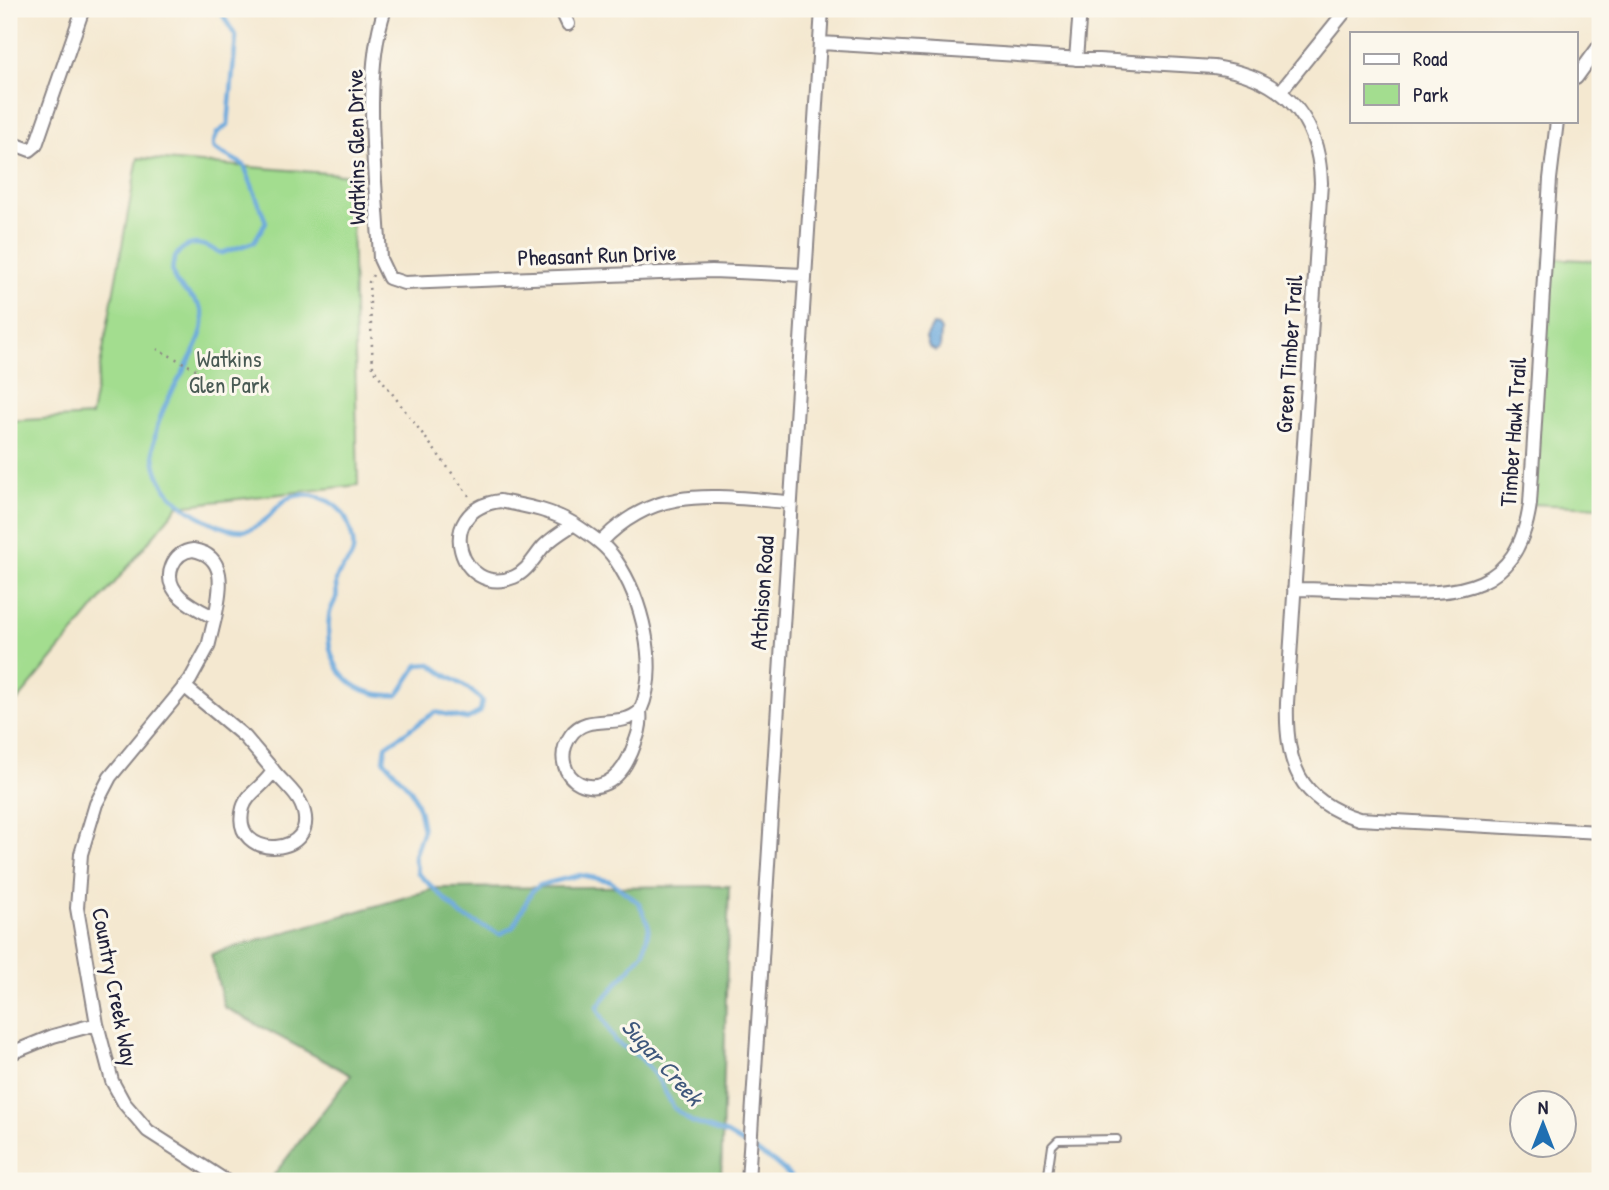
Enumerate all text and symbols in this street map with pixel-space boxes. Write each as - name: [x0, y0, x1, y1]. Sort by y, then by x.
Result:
- legend: [1350, 32, 1578, 122]
- text: Road: [1413, 44, 1447, 73]
- street label: Watkins Glen Drive: [339, 69, 372, 225]
- text: Park: [1413, 80, 1448, 109]
- street label: Pheasant Run Drive: [517, 236, 677, 273]
- street label: Green Timber Trail: [1268, 273, 1310, 434]
- park label: Watkins Glen Park: [189, 343, 270, 400]
- street label: Timber Hawk Trail: [1492, 355, 1533, 508]
- street label: Atchison Road: [742, 535, 781, 651]
- street label: Country Creek Way: [85, 905, 146, 1069]
- water label: Sugar Creek: [614, 1011, 712, 1114]
- north arrow: [1508, 1088, 1578, 1158]
- text: N: [1538, 1094, 1548, 1120]

